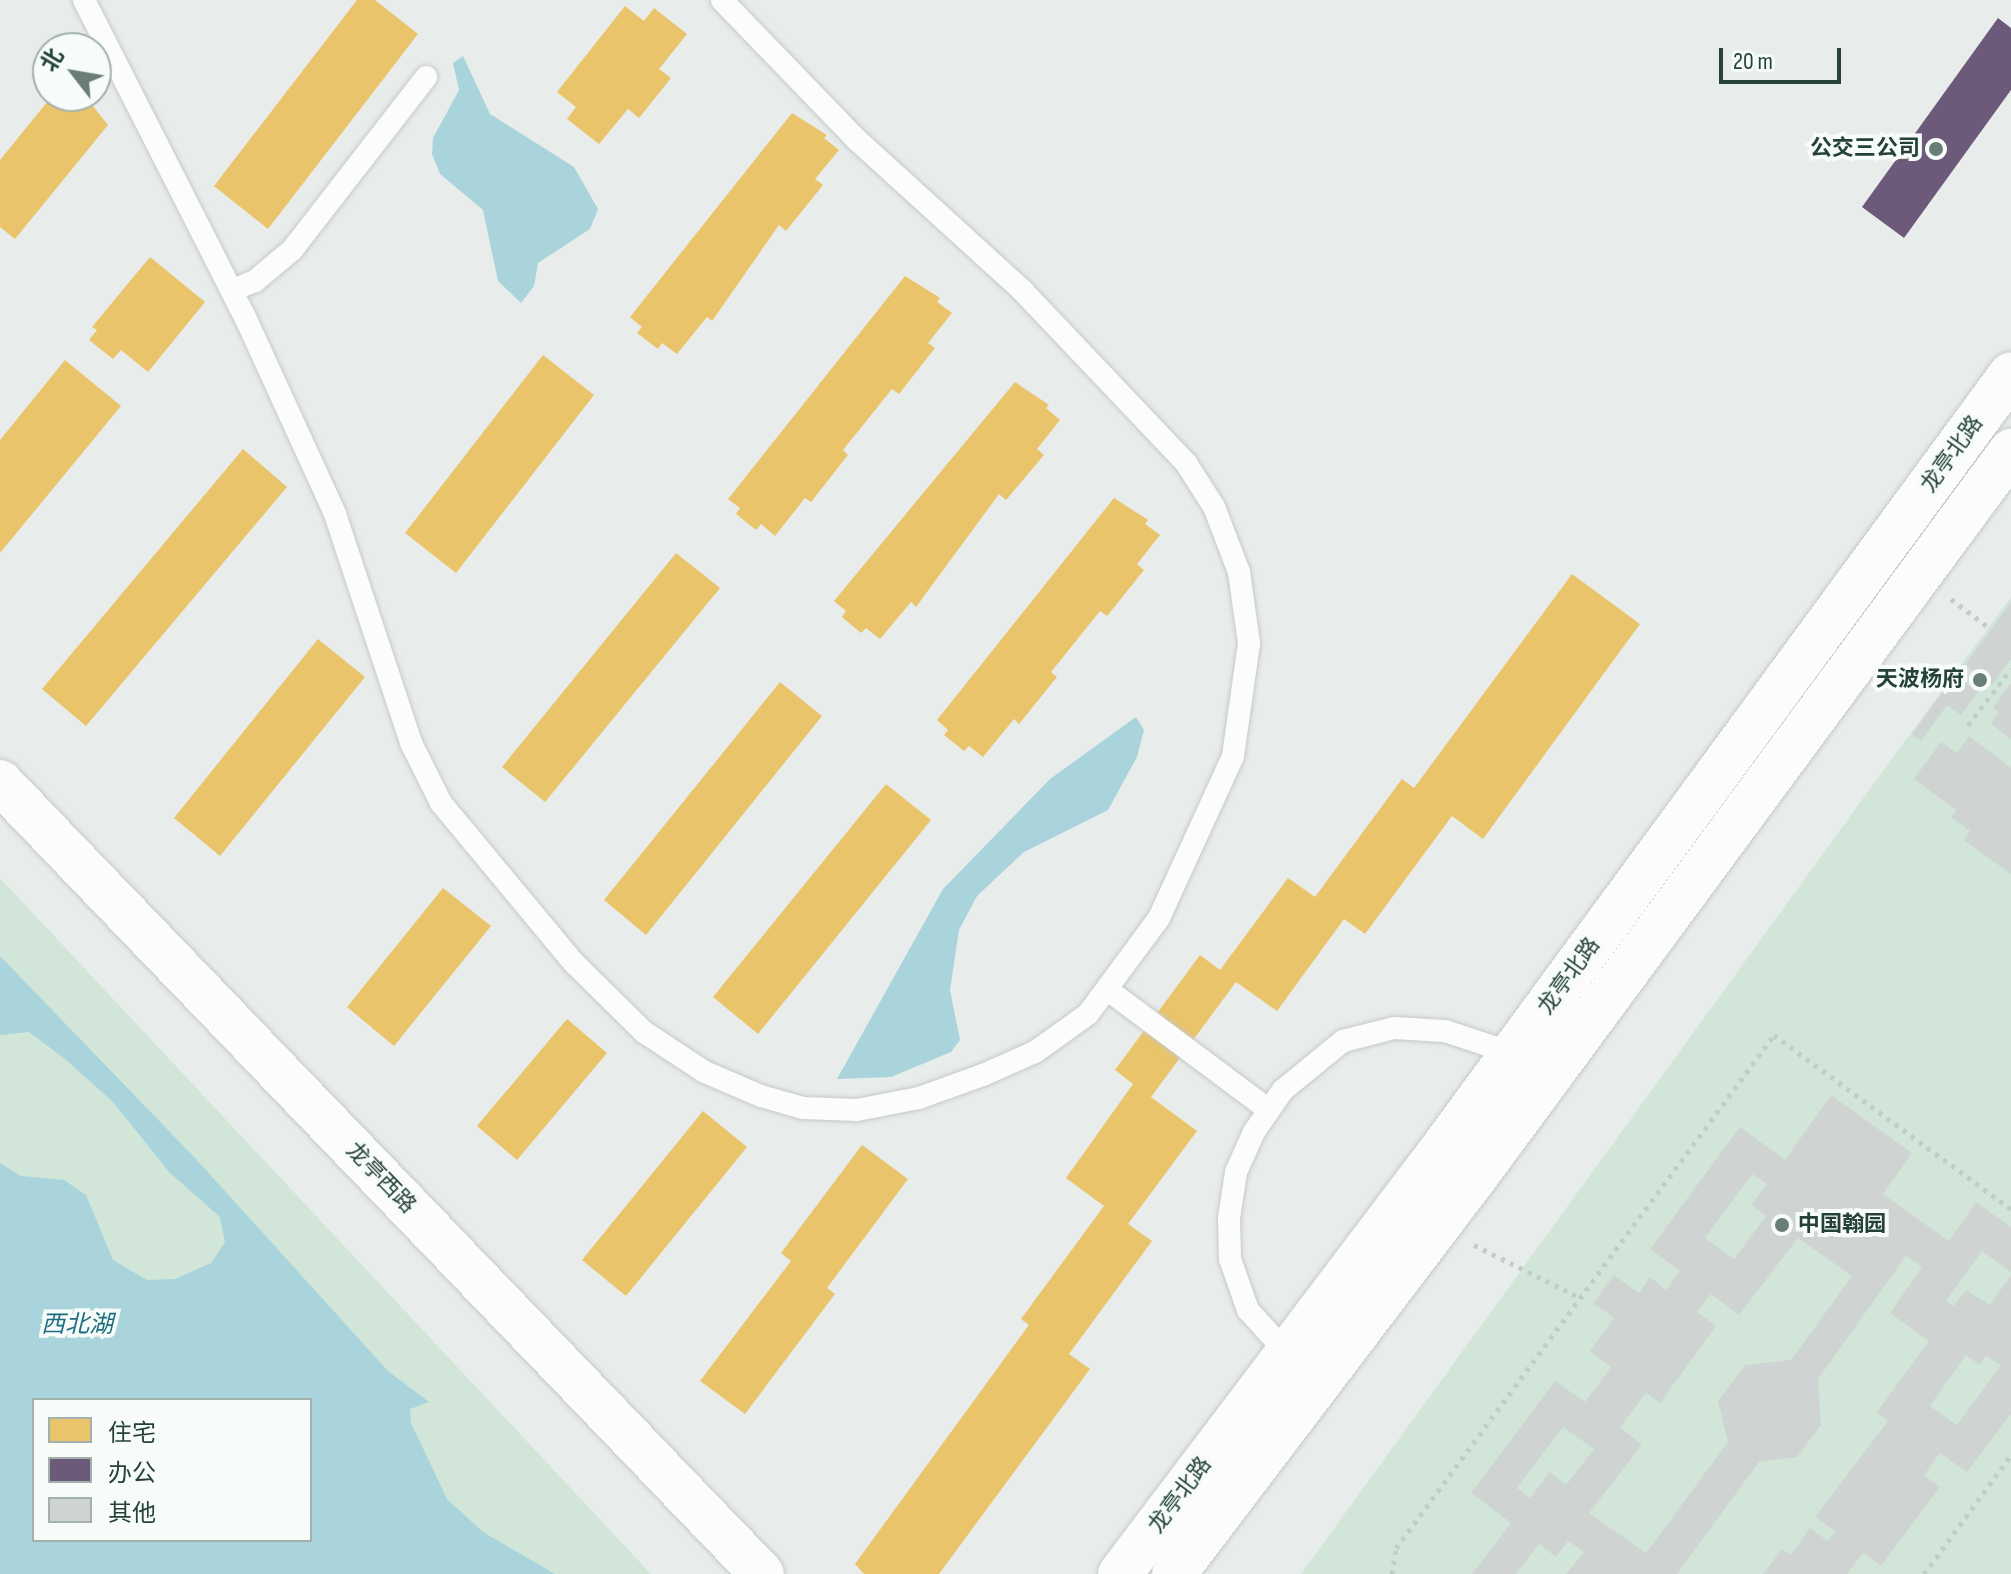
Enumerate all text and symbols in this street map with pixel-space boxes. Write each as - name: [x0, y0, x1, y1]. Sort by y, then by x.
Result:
- north arrow: [32, 32, 112, 112]
- scale bar: [1723, 32, 1845, 82]
- text: 北: [35, 44, 70, 77]
- text: 20 m: [1733, 47, 1773, 76]
- place label: 公交三公司: [1810, 136, 1920, 162]
- marker: 公交三公司: [1927, 140, 1945, 158]
- street label: 龙亭北路: [1915, 411, 1989, 497]
- place label: 天波杨府: [1876, 667, 1964, 693]
- marker: 天波杨府: [1971, 671, 1989, 689]
- street label: 龙亭北路: [1532, 933, 1606, 1019]
- street label: 龙亭西路: [341, 1137, 421, 1219]
- place label: 中国翰园: [1798, 1212, 1886, 1238]
- marker: 中国翰园: [1773, 1216, 1791, 1234]
- water label: 西北湖: [41, 1311, 113, 1339]
- legend: [32, 1398, 312, 1542]
- text: 住宅: [108, 1419, 156, 1448]
- street label: 龙亭北路: [1143, 1452, 1217, 1538]
- text: 办公: [108, 1459, 156, 1488]
- text: 其他: [108, 1499, 156, 1528]

